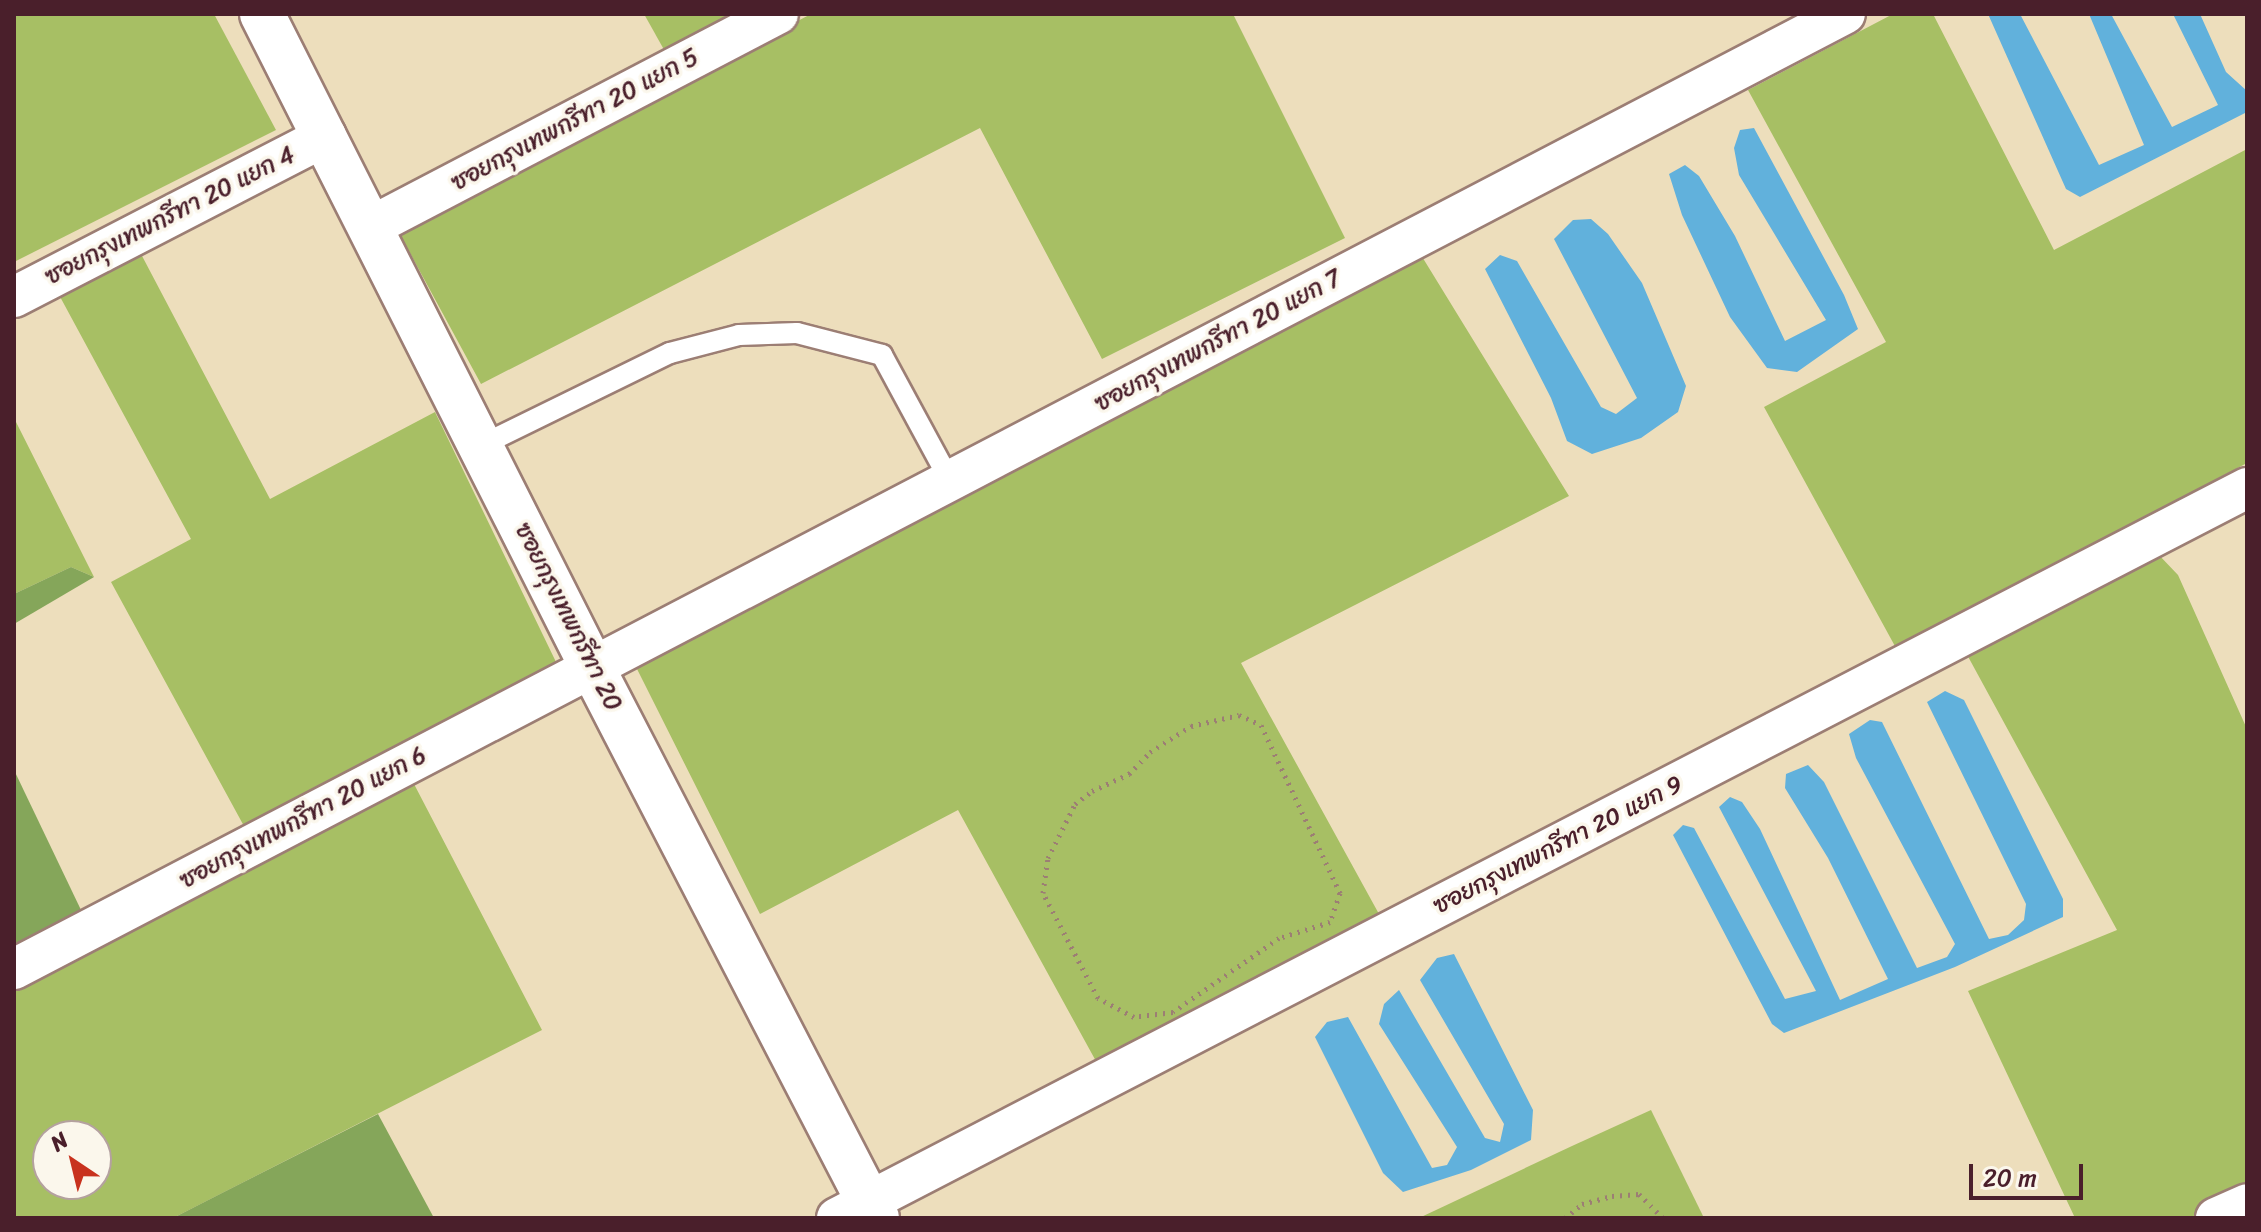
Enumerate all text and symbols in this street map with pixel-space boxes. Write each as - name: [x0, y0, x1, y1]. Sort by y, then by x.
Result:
- street label: ซอยกรุงเทพกรีฑา 20 แยก 5: [447, 43, 703, 197]
- street label: ซอยกรุงเทพกรีฑา 20 แยก 4: [41, 141, 299, 291]
- street label: ซอยกรุงเทพกรีฑา 20 แยก 7: [1090, 264, 1346, 418]
- street label: ซอยกรุงเทพกรีฑา 20: [508, 518, 628, 716]
- street label: ซอยกรุงเทพกรีฑา 20 แยก 6: [175, 741, 431, 895]
- street label: ซอยกรุงเทพกรีฑา 20 แยก 9: [1429, 770, 1687, 920]
- north arrow: [32, 1120, 112, 1200]
- text: N: [42, 1121, 77, 1162]
- scale bar: [1973, 1148, 2087, 1198]
- text: 20 m: [1983, 1157, 2037, 1199]

